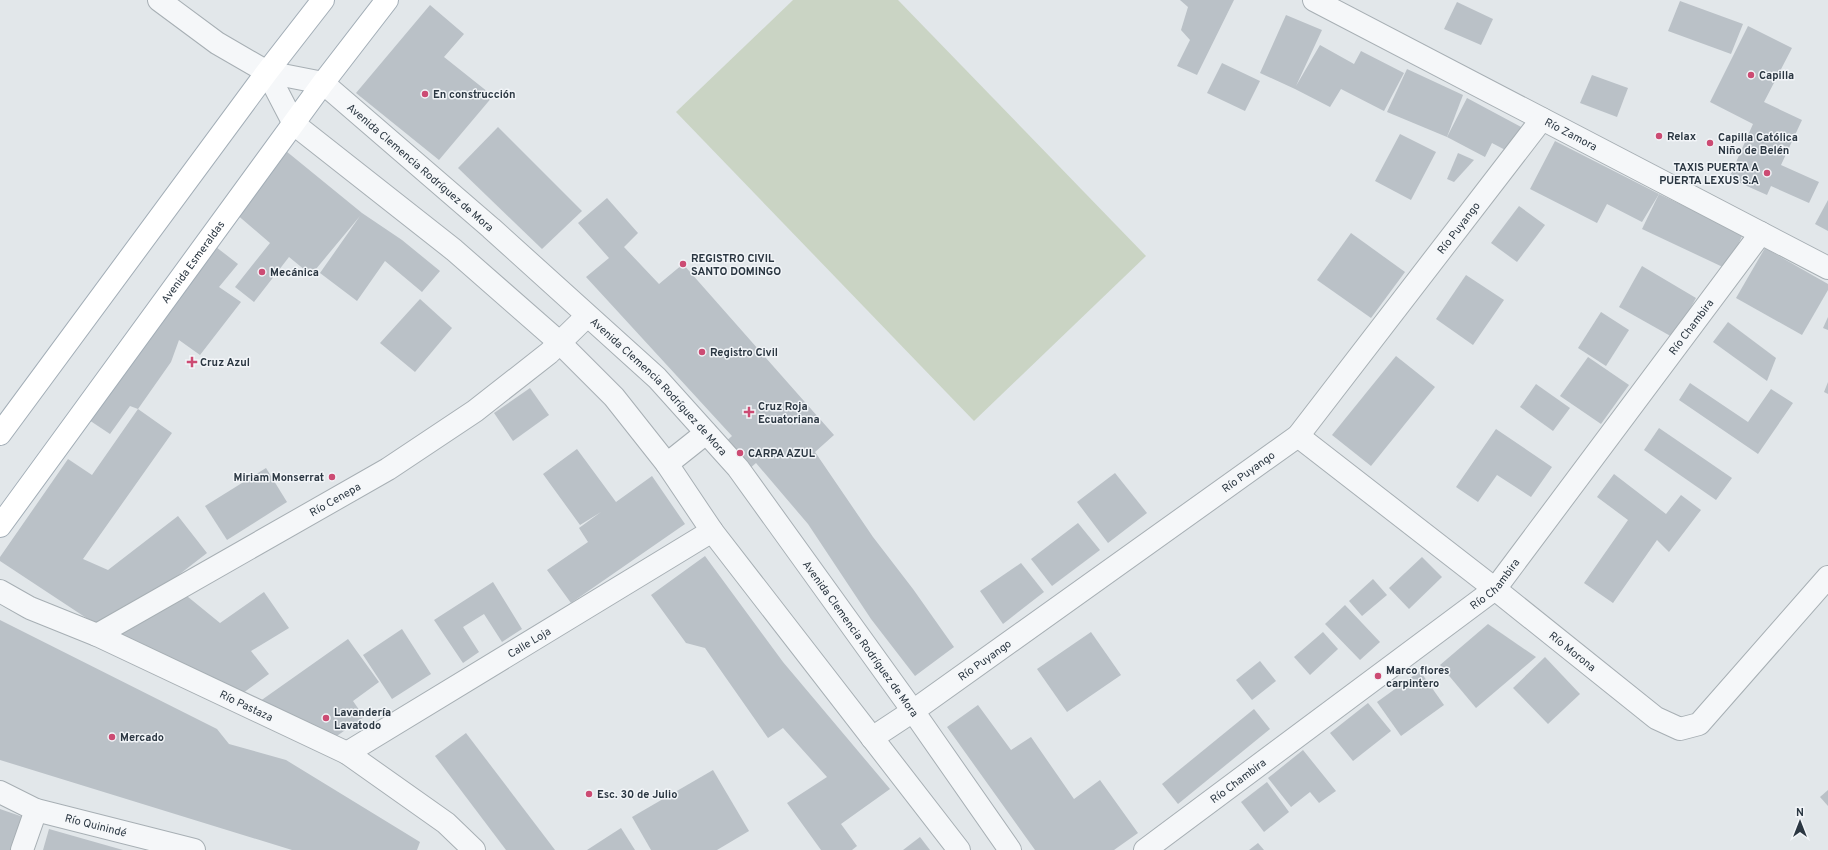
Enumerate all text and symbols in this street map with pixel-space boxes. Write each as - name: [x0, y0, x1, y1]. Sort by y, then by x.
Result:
- place label: Capilla: [1759, 69, 1794, 83]
- marker: Capilla: [1746, 70, 1756, 80]
- place label: En construcción: [433, 88, 516, 102]
- marker: En construcción: [420, 89, 430, 99]
- street label: Avenida Clemencia Rodríguez de Mora: [344, 101, 496, 235]
- street label: Río Zamora: [1542, 115, 1600, 155]
- place label: Relax: [1667, 130, 1697, 144]
- marker: Relax: [1654, 131, 1664, 141]
- place label: Capilla Católica Niño de Belén: [1718, 131, 1798, 158]
- marker: Capilla Católica Niño de Belén: [1705, 138, 1715, 148]
- place label: TAXIS PUERTA A PUERTA LEXUS S.A: [1659, 161, 1759, 188]
- marker: TAXIS PUERTA A PUERTA LEXUS S.A: [1762, 168, 1772, 178]
- street label: Río Puyango: [1435, 199, 1484, 257]
- street label: Avenida Esmeraldas: [159, 218, 228, 307]
- place label: REGISTRO CIVIL SANTO DOMINGO: [691, 252, 781, 279]
- marker: REGISTRO CIVIL SANTO DOMINGO: [678, 259, 688, 269]
- place label: Mecánica: [270, 266, 319, 280]
- marker: Mecánica: [257, 267, 267, 277]
- street label: Río Chambira: [1666, 296, 1717, 358]
- street label: Avenida Clemencia Rodríguez de Mora: [587, 315, 730, 459]
- place label: Registro Civil: [710, 346, 778, 360]
- marker: Registro Civil: [697, 347, 707, 357]
- place label: Cruz Azul: [200, 356, 250, 370]
- marker: Cruz Azul: [187, 357, 197, 367]
- place label: Cruz Roja Ecuatoriana: [758, 400, 820, 427]
- marker: Cruz Roja Ecuatoriana: [743, 406, 755, 418]
- place label: CARPA AZUL: [748, 447, 816, 461]
- marker: CARPA AZUL: [735, 448, 745, 458]
- street label: Río Puyango: [1219, 449, 1278, 496]
- place label: Miriam Monserrat: [234, 471, 324, 485]
- marker: Miriam Monserrat: [327, 472, 337, 482]
- street label: Río Cenepa: [307, 480, 364, 520]
- street label: Río Chambira: [1468, 556, 1523, 613]
- street label: Avenida Clemencia Rodríguez de Mora: [799, 558, 921, 720]
- street label: Calle Loja: [505, 625, 554, 662]
- street label: Río Morona: [1546, 629, 1598, 675]
- street label: Río Puyango: [956, 637, 1014, 684]
- place label: Marco flores carpintero: [1386, 664, 1449, 691]
- marker: Marco flores carpintero: [1373, 671, 1383, 681]
- street label: Río Pastaza: [217, 688, 275, 725]
- place label: Lavandería Lavatodo: [334, 706, 391, 733]
- marker: Lavandería Lavatodo: [321, 713, 331, 723]
- place label: Mercado: [120, 731, 164, 745]
- marker: Mercado: [107, 732, 117, 742]
- street label: Río Chambira: [1208, 756, 1270, 807]
- place label: Esc. 30 de Julio: [597, 788, 677, 802]
- marker: Esc. 30 de Julio: [584, 789, 594, 799]
- north arrow: [1780, 802, 1820, 842]
- text: N: [1796, 806, 1804, 820]
- street label: Río Quinindé: [63, 812, 128, 841]

